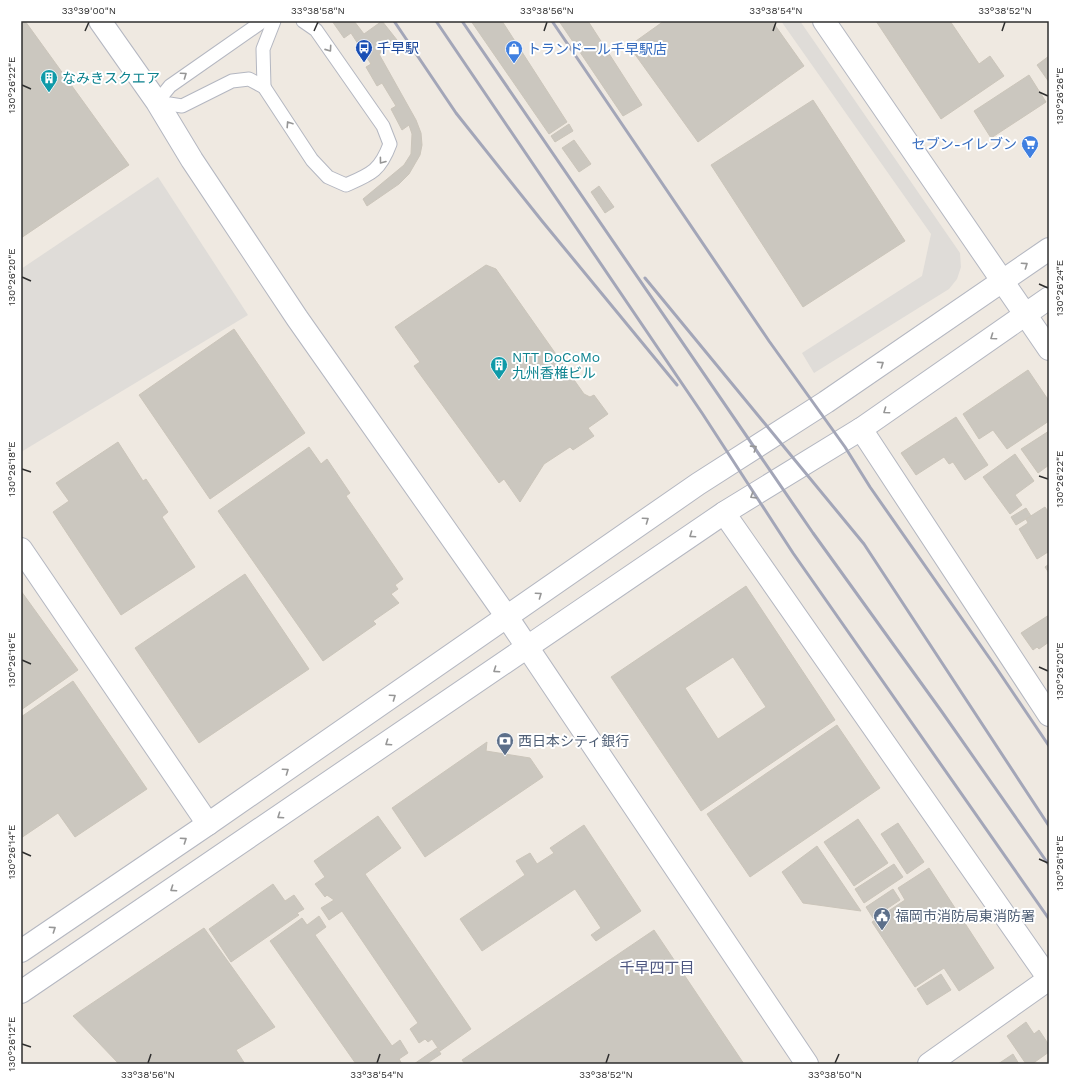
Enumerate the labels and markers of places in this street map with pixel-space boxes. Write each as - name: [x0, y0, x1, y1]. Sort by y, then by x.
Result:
- bus stop icon: 千早駅: [354, 38, 374, 63]
- shop icon: トランドール千早駅店: [504, 39, 524, 64]
- place label: 千早駅: [377, 40, 419, 56]
- place label: トランドール千早駅店: [527, 41, 667, 57]
- building icon: なみきスクエア: [39, 68, 59, 93]
- place label: なみきスクエア: [62, 70, 160, 86]
- supermarket icon: セブン-イレブン: [1020, 134, 1040, 159]
- place label: セブン-イレブン: [912, 136, 1017, 152]
- place label: NTT DoCoMo 九州香椎ビル: [512, 349, 600, 381]
- building icon: NTT DoCoMo 九州香椎ビル: [489, 355, 509, 380]
- bank icon: 西日本シティ銀行: [495, 731, 515, 756]
- place label: 西日本シティ銀行: [518, 733, 629, 749]
- public building icon: 福岡市消防局東消防署: [872, 906, 892, 931]
- place label: 福岡市消防局東消防署: [895, 908, 1035, 924]

